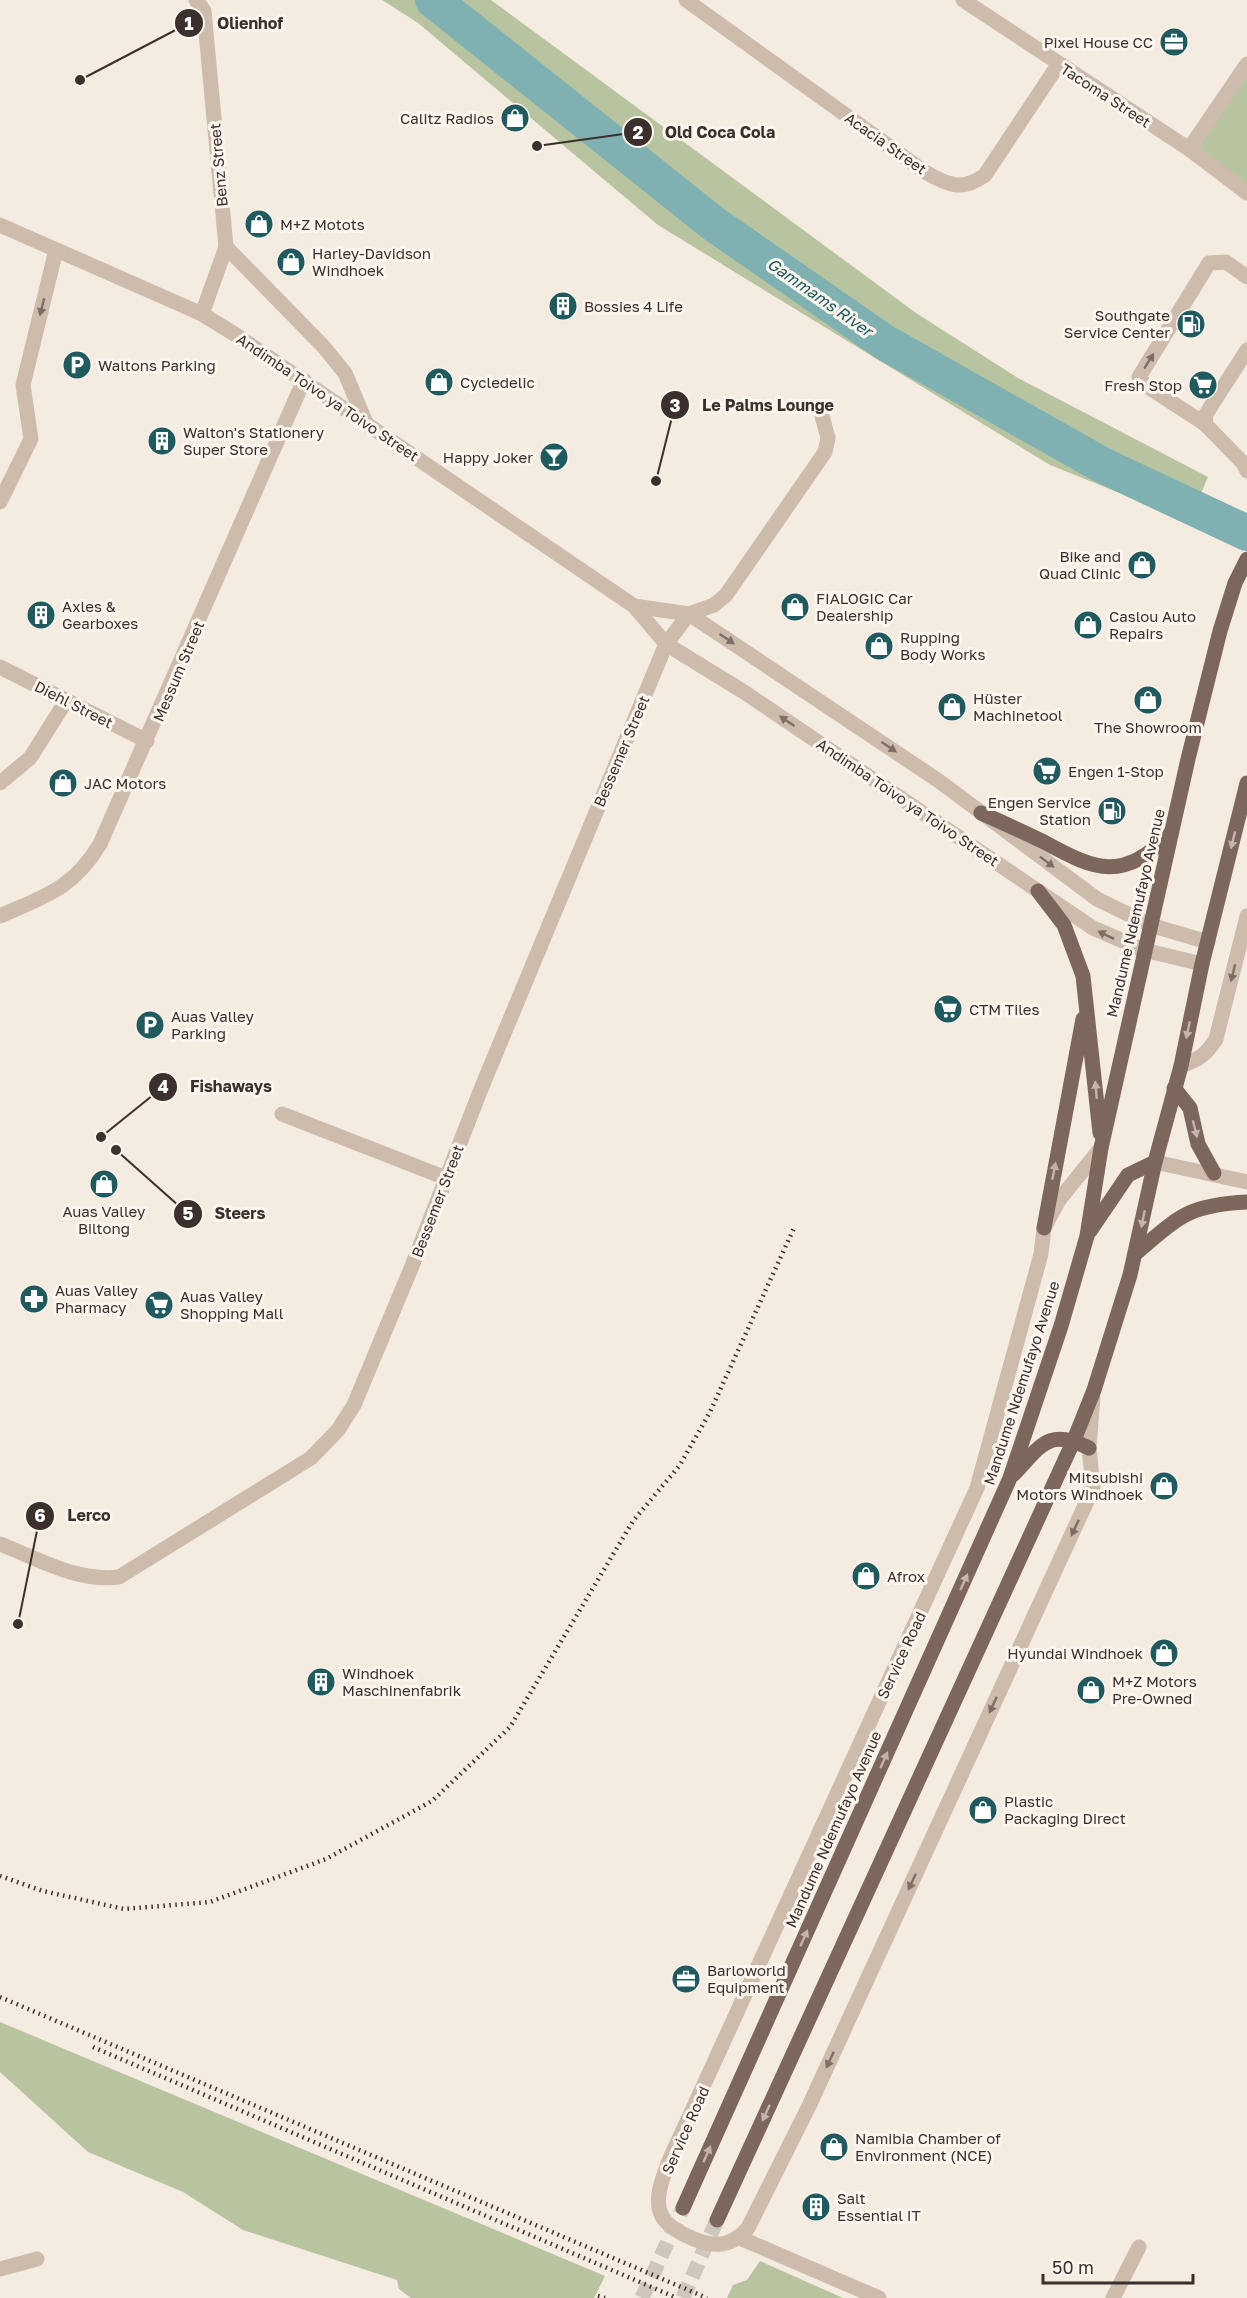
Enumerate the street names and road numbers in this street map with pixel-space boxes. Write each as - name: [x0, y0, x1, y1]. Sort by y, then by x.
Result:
- street label: Tacoma Street: [1058, 59, 1154, 131]
- street label: Acacia Street: [842, 108, 930, 178]
- street label: Benz Street: [205, 122, 231, 208]
- street label: Andimba Toivo ya Toivo Street: [234, 329, 422, 465]
- street label: Messum Street: [149, 618, 207, 724]
- street label: Diehl Street: [32, 677, 116, 731]
- street label: Bessemer Street: [589, 693, 653, 809]
- street label: Andimba Toivo ya Toivo Street: [814, 734, 1002, 870]
- street label: Mandume Ndemufayo Avenue: [1102, 807, 1168, 1019]
- street label: Bessemer Street: [407, 1142, 467, 1260]
- street label: Mandume Ndemufayo Avenue: [979, 1278, 1063, 1487]
- street label: Service Road: [873, 1608, 929, 1702]
- street label: Mandume Ndemufayo Avenue: [781, 1728, 885, 1930]
- street label: Service Road: [658, 2083, 712, 2177]

